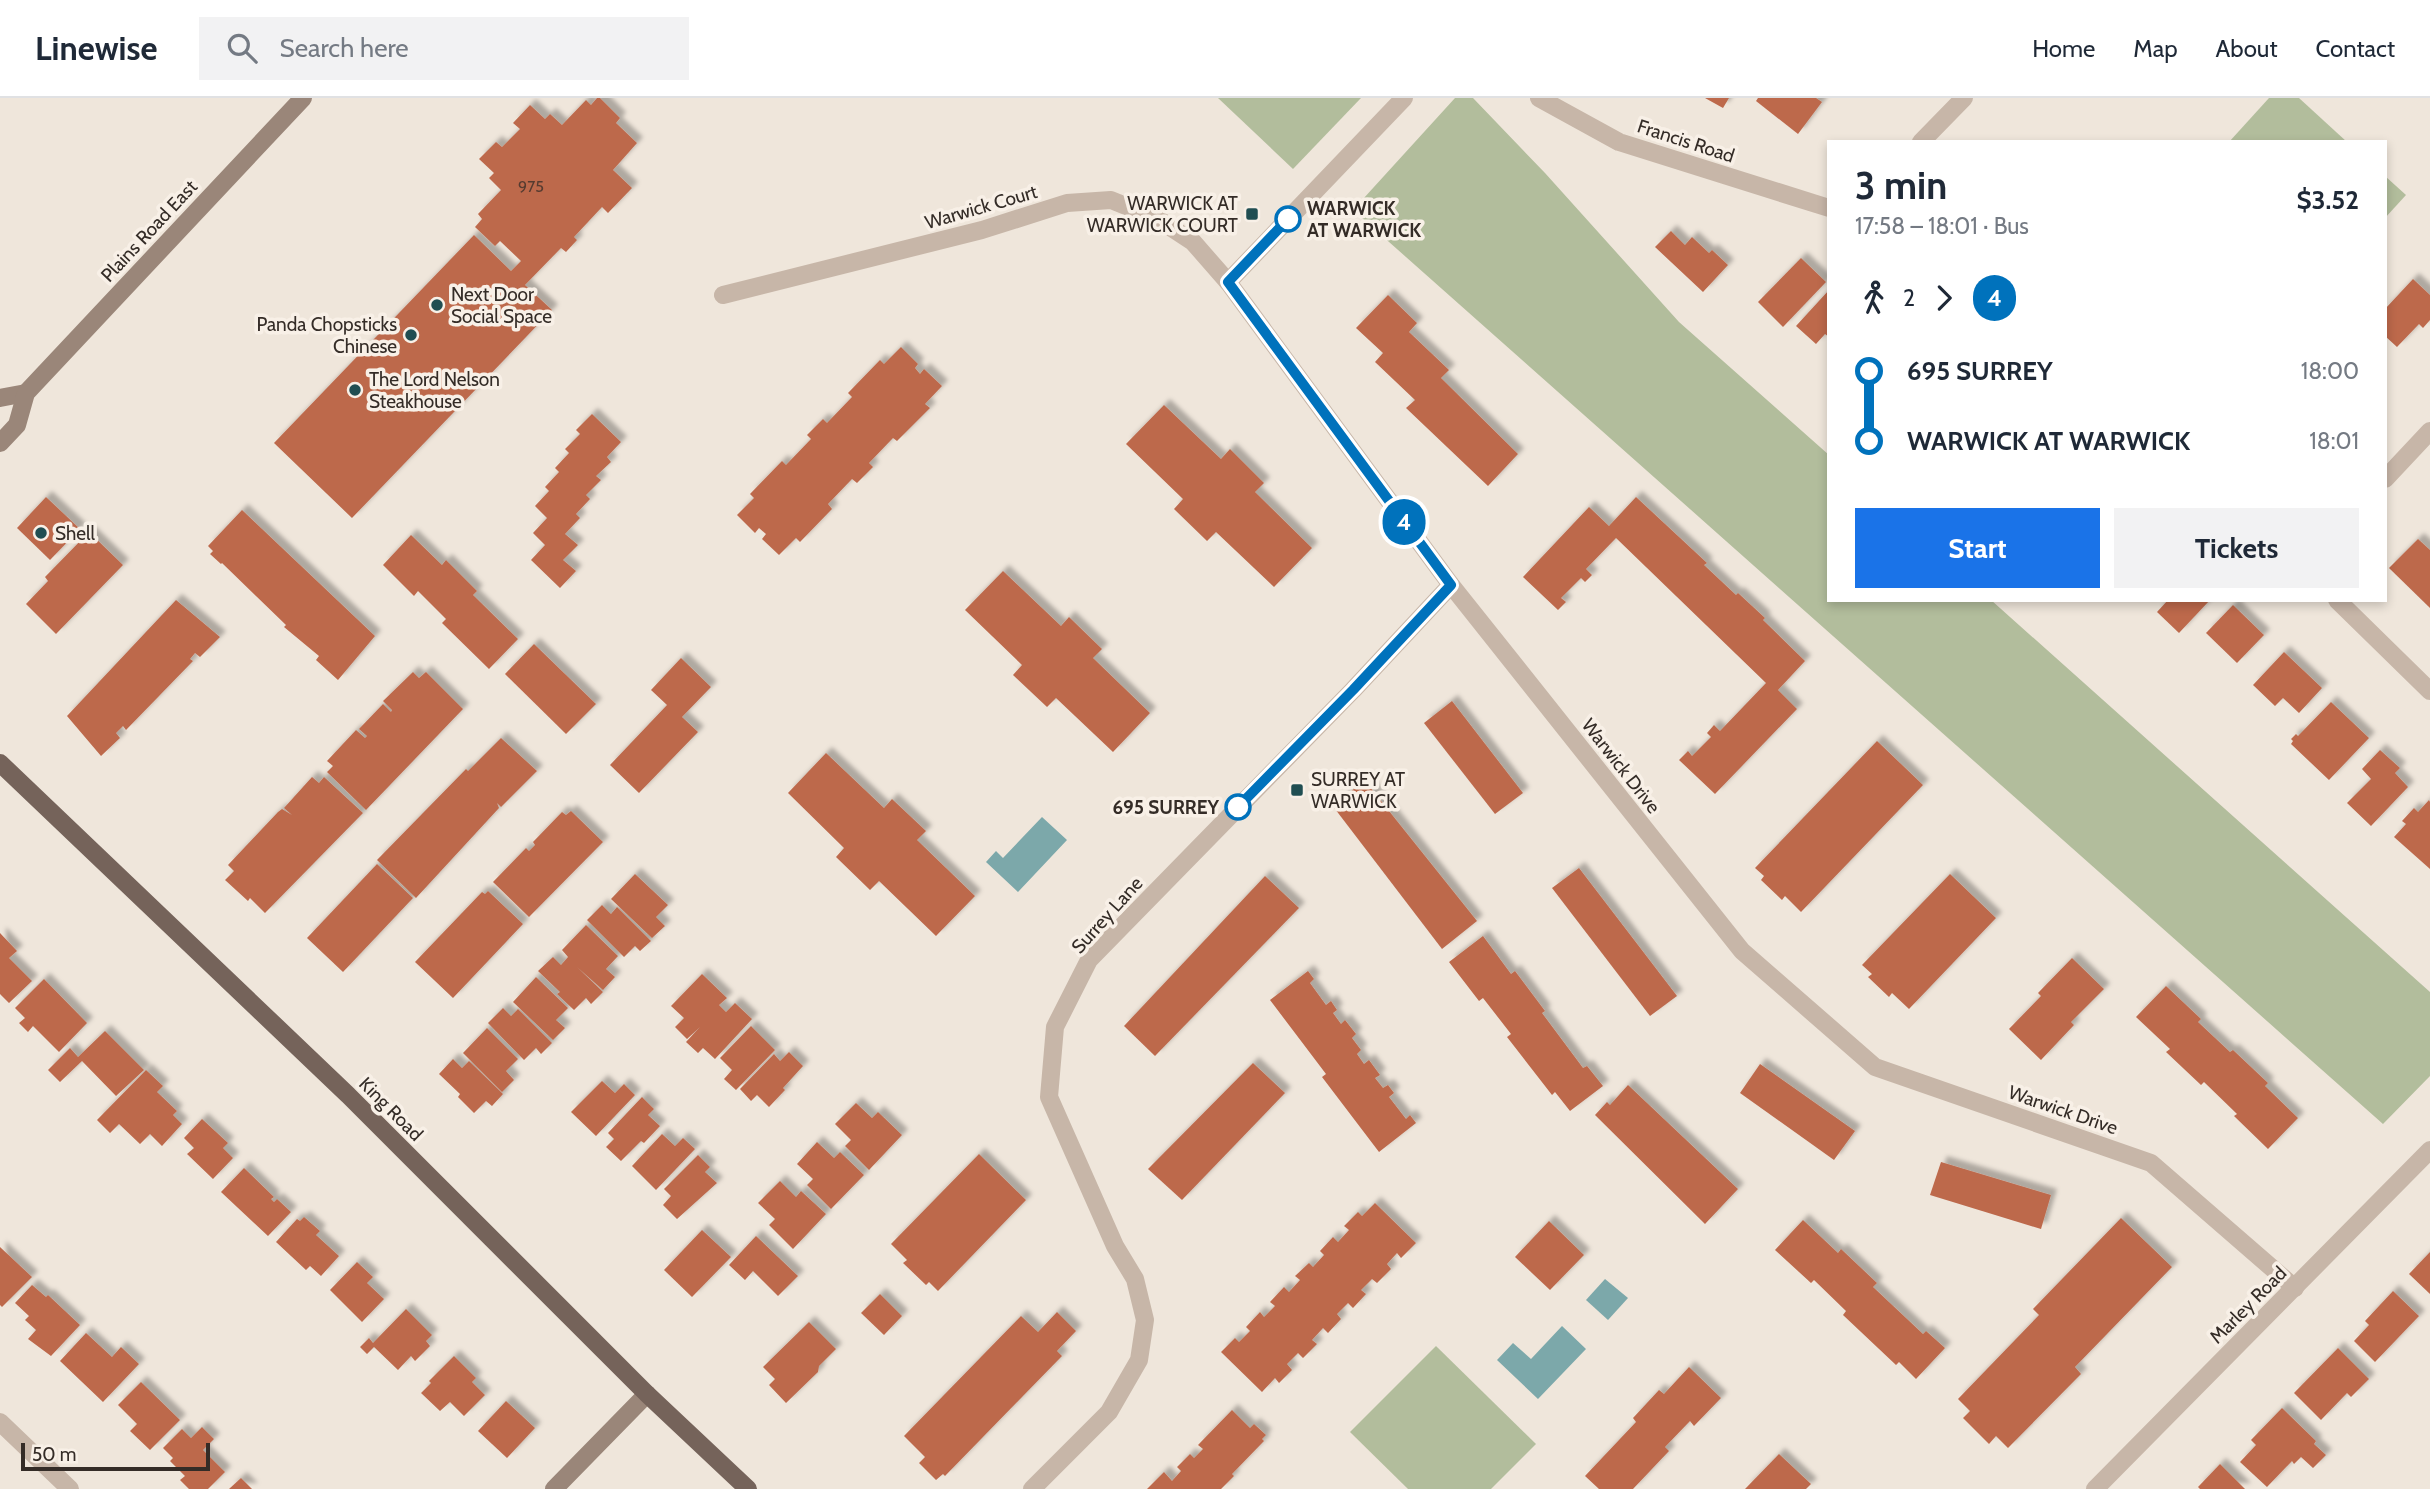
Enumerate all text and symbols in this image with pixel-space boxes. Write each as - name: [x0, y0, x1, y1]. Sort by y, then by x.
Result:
- search box: [199, 17, 689, 80]
- text: Linewise: [35, 28, 157, 68]
- icon: search: [223, 29, 261, 67]
- text: Search here: [279, 32, 409, 64]
- text: Home: [2032, 34, 2095, 63]
- text: Map: [2133, 34, 2178, 63]
- text: About: [2216, 34, 2278, 63]
- text: Contact: [2316, 34, 2395, 63]
- street label: Francis Road: [1635, 115, 1737, 167]
- text: 3 min: [1855, 162, 1947, 209]
- street label: Plains Road East: [96, 175, 202, 287]
- house number: 975: [518, 177, 544, 196]
- street label: Warwick Court: [922, 180, 1040, 234]
- text: $3.52: [2296, 184, 2359, 216]
- place label: WARWICK AT WARWICK COURT: [1087, 192, 1238, 237]
- place label: WARWICK AT WARWICK: [1307, 197, 1421, 242]
- marker: WARWICK AT WARWICK COURT: [1244, 206, 1260, 222]
- marker: WARWICK AT WARWICK: [1275, 206, 1301, 232]
- text: 17:58 – 18:01 · Bus: [1855, 212, 2029, 240]
- icon: walk: [1855, 279, 1893, 317]
- icon: forward: [1925, 279, 1963, 317]
- place label: Next Door Social Space: [451, 283, 552, 328]
- text: 4: [1987, 283, 2002, 312]
- text: 2: [1903, 284, 1915, 312]
- marker: Next Door Social Space: [429, 297, 445, 313]
- place label: Panda Chopsticks Chinese: [256, 313, 397, 358]
- marker: Panda Chopsticks Chinese: [403, 327, 419, 343]
- text: 695 SURREY: [1907, 355, 2053, 387]
- text: 18:00: [2301, 357, 2359, 385]
- place label: The Lord Nelson Steakhouse: [369, 368, 500, 413]
- marker: The Lord Nelson Steakhouse: [347, 382, 363, 398]
- text: WARWICK AT WARWICK: [1907, 425, 2190, 457]
- text: 18:01: [2309, 427, 2359, 455]
- line badge: 4: [1381, 499, 1427, 545]
- text: 4: [1397, 507, 1411, 536]
- button: Start: [1855, 508, 2100, 588]
- button: Tickets: [2114, 508, 2359, 588]
- place label: Shell: [55, 522, 95, 545]
- marker: Shell: [33, 525, 49, 541]
- street label: Warwick Drive: [1577, 714, 1665, 818]
- place label: SURREY AT WARWICK: [1311, 768, 1405, 813]
- marker: SURREY AT WARWICK: [1289, 782, 1305, 798]
- marker: 695 SURREY: [1225, 794, 1251, 820]
- place label: 695 SURREY: [1112, 796, 1220, 819]
- street label: Surrey Lane: [1067, 872, 1148, 958]
- street label: King Road: [354, 1072, 428, 1146]
- street label: Warwick Drive: [2005, 1081, 2121, 1140]
- street label: Marley Road: [2205, 1262, 2291, 1348]
- scale bar: [21, 1440, 210, 1472]
- text: 50 m: [32, 1443, 76, 1466]

